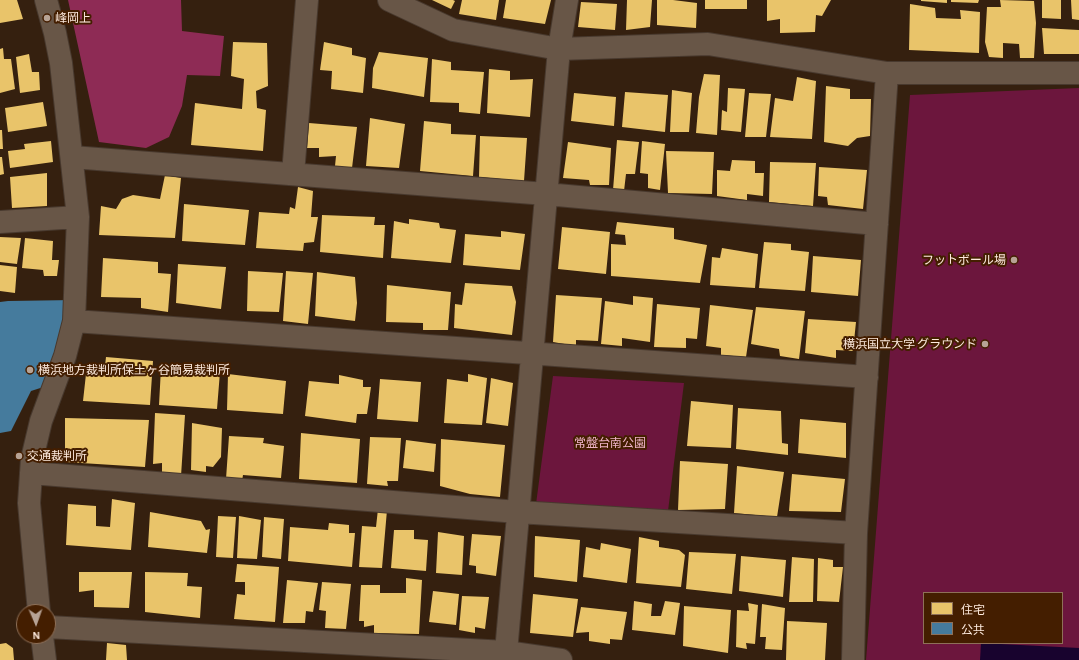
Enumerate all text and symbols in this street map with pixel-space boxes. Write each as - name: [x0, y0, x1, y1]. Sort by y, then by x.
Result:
- place label: 峰岡上: [55, 11, 91, 25]
- marker: 峰岡上: [42, 13, 52, 23]
- place label: フットボール場: [922, 253, 1006, 267]
- marker: フットボール場: [1009, 255, 1019, 265]
- place label: 横浜国立大学 グラウンド: [843, 337, 977, 351]
- marker: 横浜国立大学 グラウンド: [980, 339, 990, 349]
- place label: 横浜地方裁判所保土ヶ谷簡易裁判所: [38, 363, 230, 377]
- marker: 横浜地方裁判所保土ヶ谷簡易裁判所: [25, 365, 35, 375]
- park label: 常盤台南公園: [574, 436, 646, 450]
- place label: 交通裁判所: [27, 449, 87, 463]
- marker: 交通裁判所: [14, 451, 24, 461]
- legend: [923, 592, 1063, 644]
- north arrow: [16, 604, 56, 644]
- text: 住宅: [961, 604, 985, 616]
- text: 公共: [961, 624, 985, 636]
- text: N: [32, 630, 40, 641]

